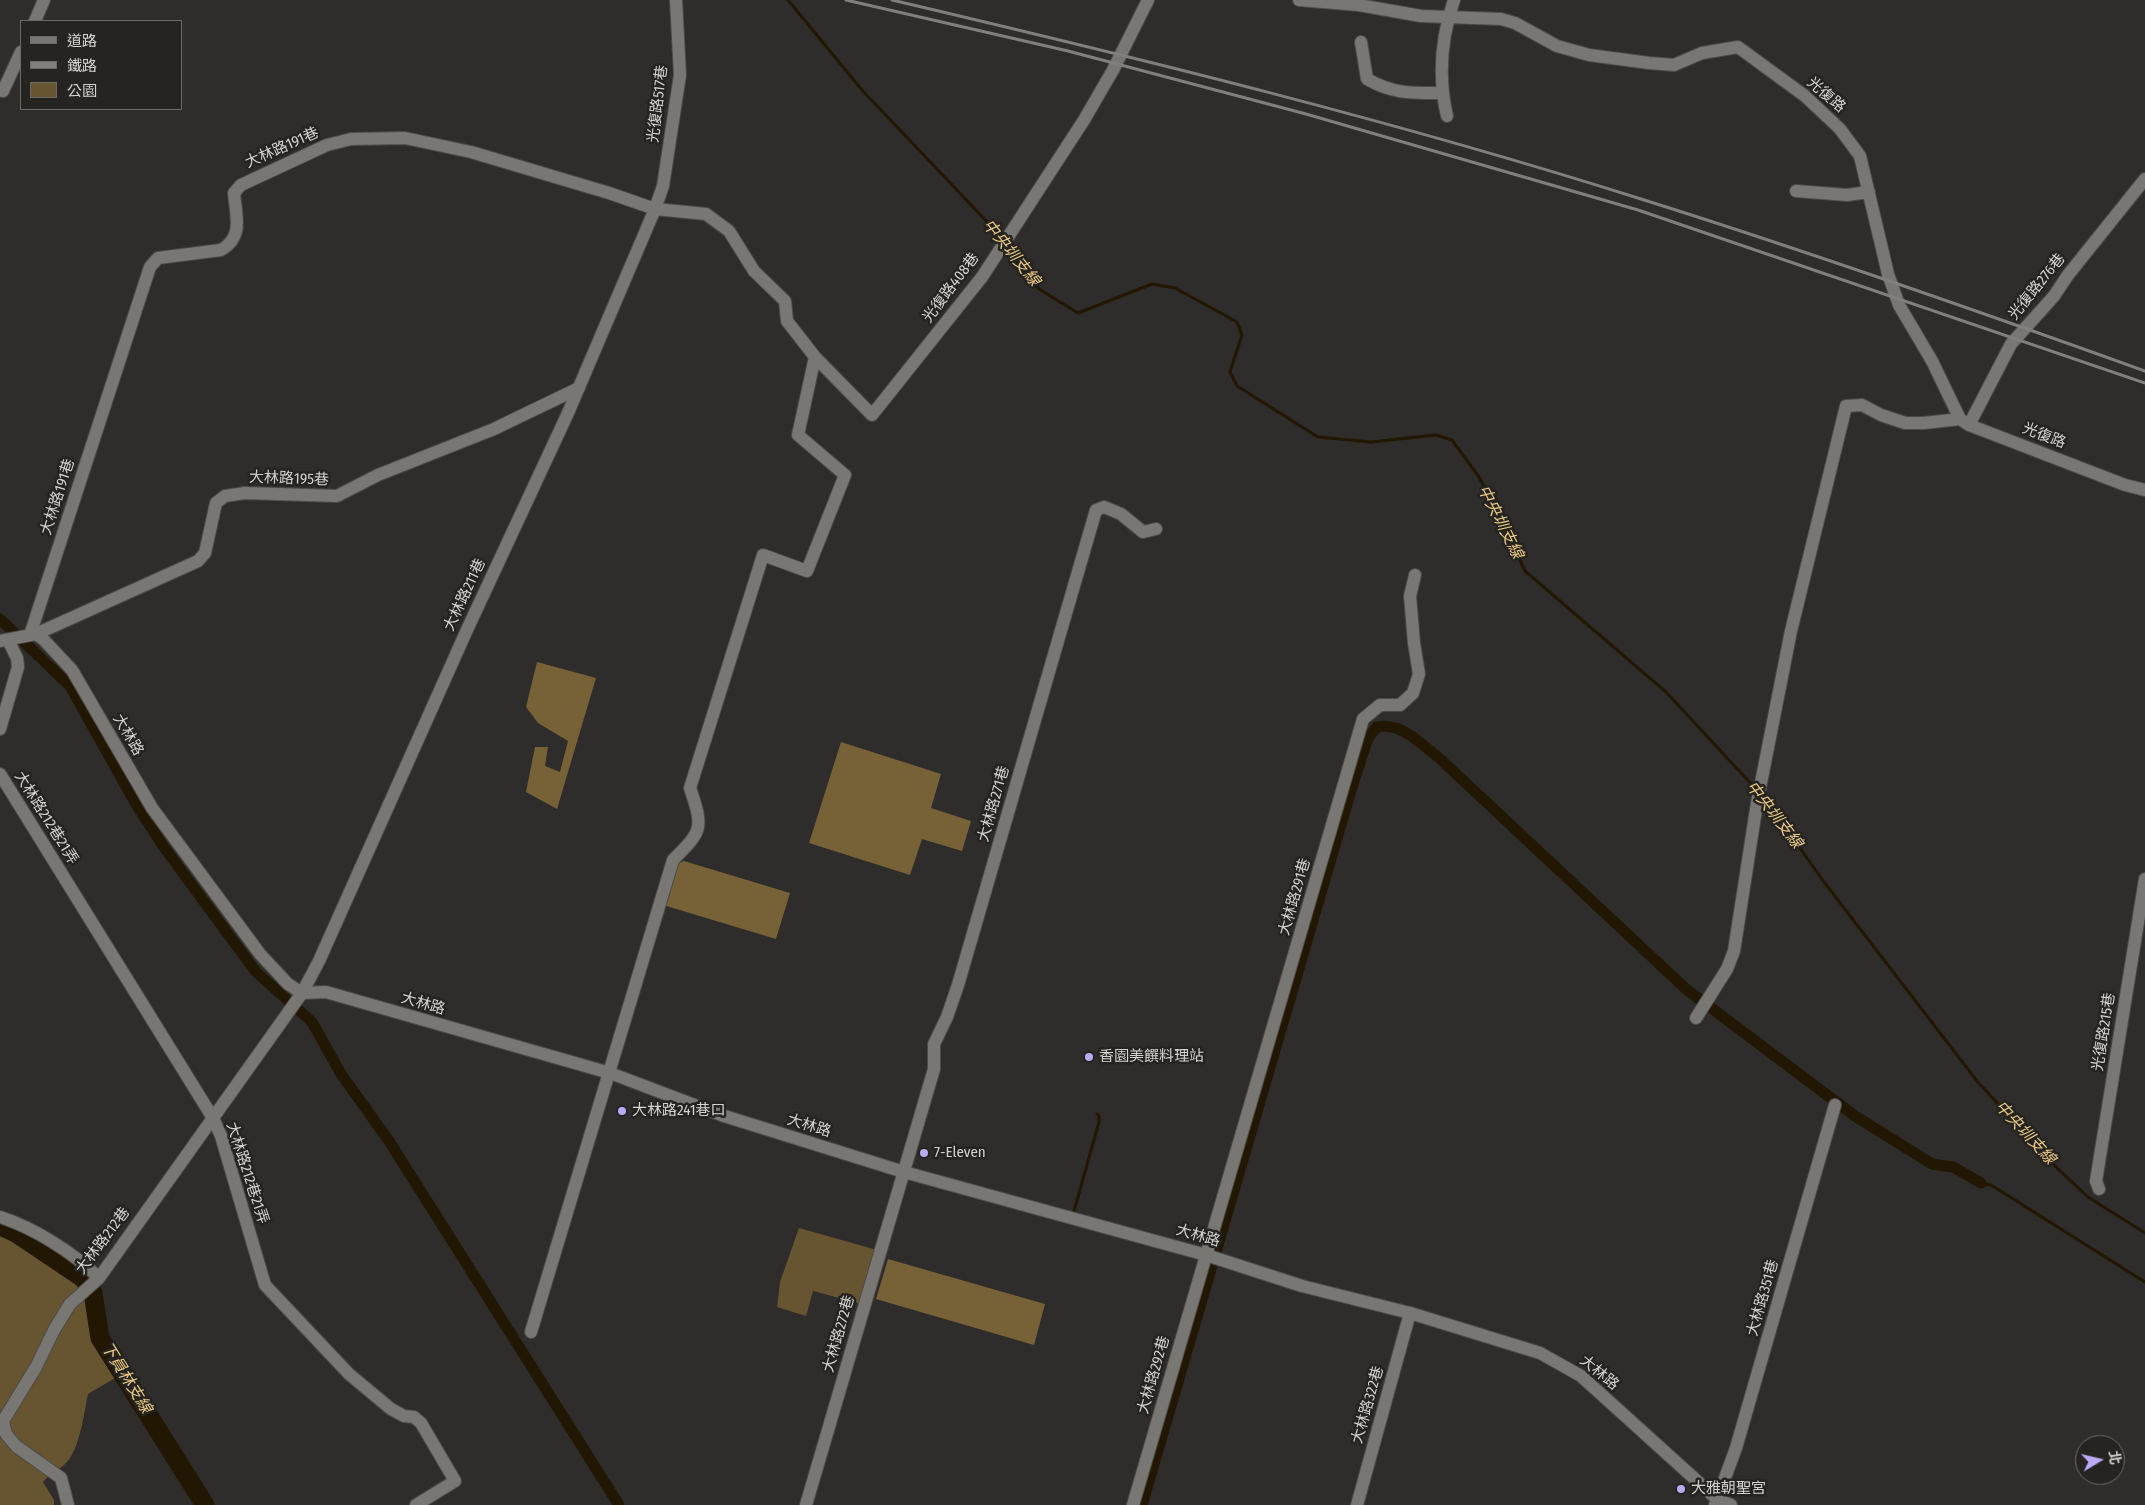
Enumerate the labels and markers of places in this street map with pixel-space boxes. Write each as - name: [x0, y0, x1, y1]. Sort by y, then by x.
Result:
- place label: 香園美饌料理站: [1099, 1048, 1204, 1066]
- marker: 香園美饌料理站: [1083, 1051, 1095, 1063]
- place label: 大林路241巷口: [632, 1102, 726, 1120]
- marker: 大林路241巷口: [616, 1105, 628, 1117]
- place label: 7-Eleven: [934, 1144, 986, 1162]
- marker: 7-Eleven: [918, 1147, 930, 1159]
- place label: 大雅朝聖宮: [1691, 1480, 1766, 1498]
- marker: 大雅朝聖宮: [1675, 1483, 1687, 1495]

